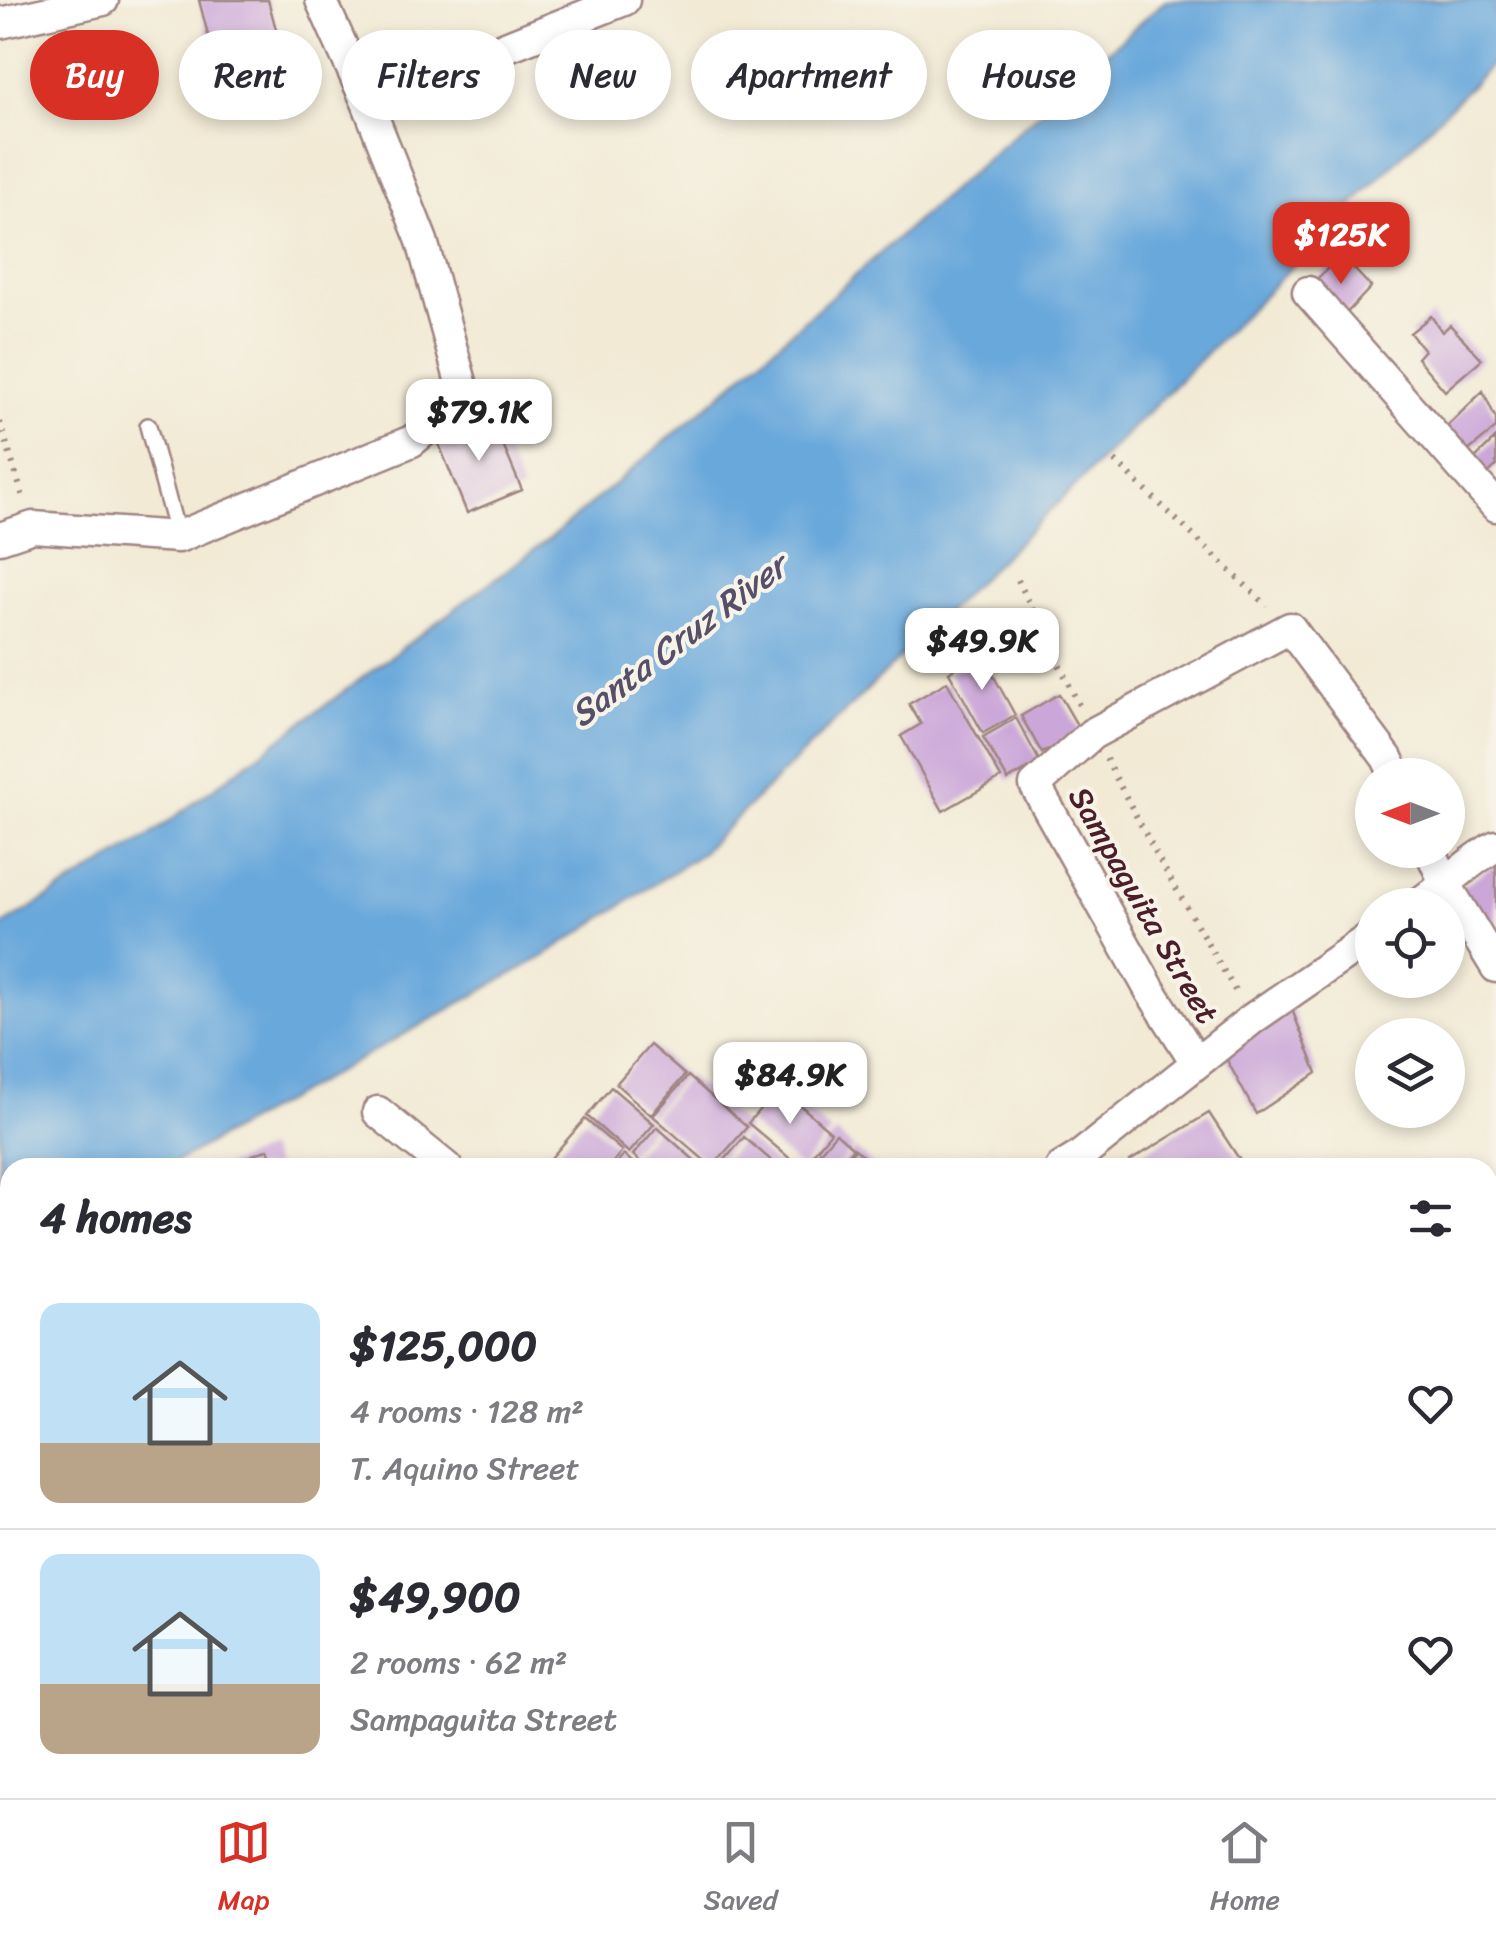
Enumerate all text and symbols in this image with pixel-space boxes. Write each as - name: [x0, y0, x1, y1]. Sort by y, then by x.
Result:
- chip: Buy: [30, 30, 159, 120]
- chip: Rent: [179, 30, 322, 120]
- chip: Filters: [342, 30, 515, 120]
- chip: New: [535, 30, 671, 120]
- chip: Apartment: [691, 30, 927, 120]
- chip: House: [947, 30, 1111, 120]
- pin: $125K: [1271, 202, 1411, 287]
- text: $125K: [1295, 206, 1387, 263]
- pin: $79.1K: [398, 379, 560, 464]
- text: $79.1K: [428, 383, 530, 440]
- water label: Santa Cruz River: [555, 534, 805, 743]
- pin: $49.9K: [901, 608, 1063, 693]
- text: $49.9K: [927, 612, 1037, 669]
- north arrow: [1355, 758, 1465, 868]
- map controls: [1355, 758, 1465, 1128]
- street label: Sampaguita Street: [1052, 775, 1235, 1035]
- button: locate: [1355, 888, 1465, 998]
- button: layers: [1355, 1018, 1465, 1128]
- pin: $84.9K: [709, 1042, 871, 1127]
- text: $84.9K: [735, 1046, 845, 1103]
- text: 4 homes: [40, 1181, 192, 1255]
- icon: filters: [1403, 1191, 1458, 1246]
- text: $125,000: [350, 1309, 537, 1383]
- icon: home: [120, 1343, 240, 1463]
- icon: heart: [1403, 1376, 1458, 1431]
- text: 4 rooms · 128 m²: [350, 1383, 584, 1440]
- text: T. Aquino Street: [350, 1440, 580, 1497]
- text: $49,900: [350, 1560, 520, 1634]
- icon: home: [120, 1594, 240, 1714]
- icon: heart: [1403, 1627, 1458, 1682]
- text: 2 rooms · 62 m²: [350, 1634, 567, 1691]
- text: Sampaguita Street: [350, 1691, 617, 1748]
- tab: Map: [216, 1815, 271, 1924]
- tab: Saved: [704, 1815, 777, 1924]
- tab: Home: [1210, 1815, 1280, 1924]

